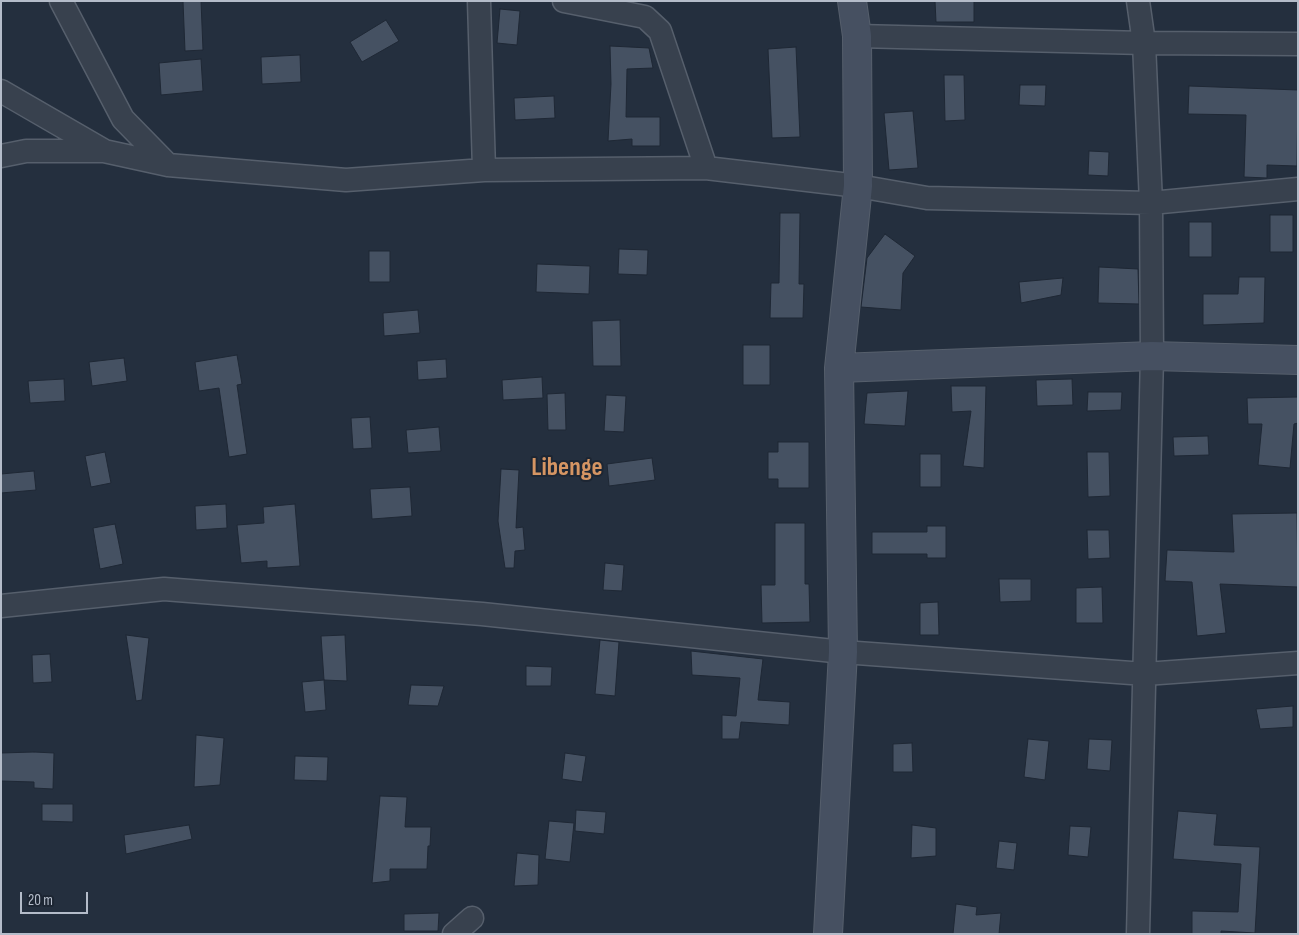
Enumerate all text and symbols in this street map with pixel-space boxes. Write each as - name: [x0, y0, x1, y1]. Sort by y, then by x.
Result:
- district label: Libenge: [531, 452, 603, 484]
- scale bar: [22, 882, 90, 914]
- text: 20 m: [28, 891, 53, 910]

